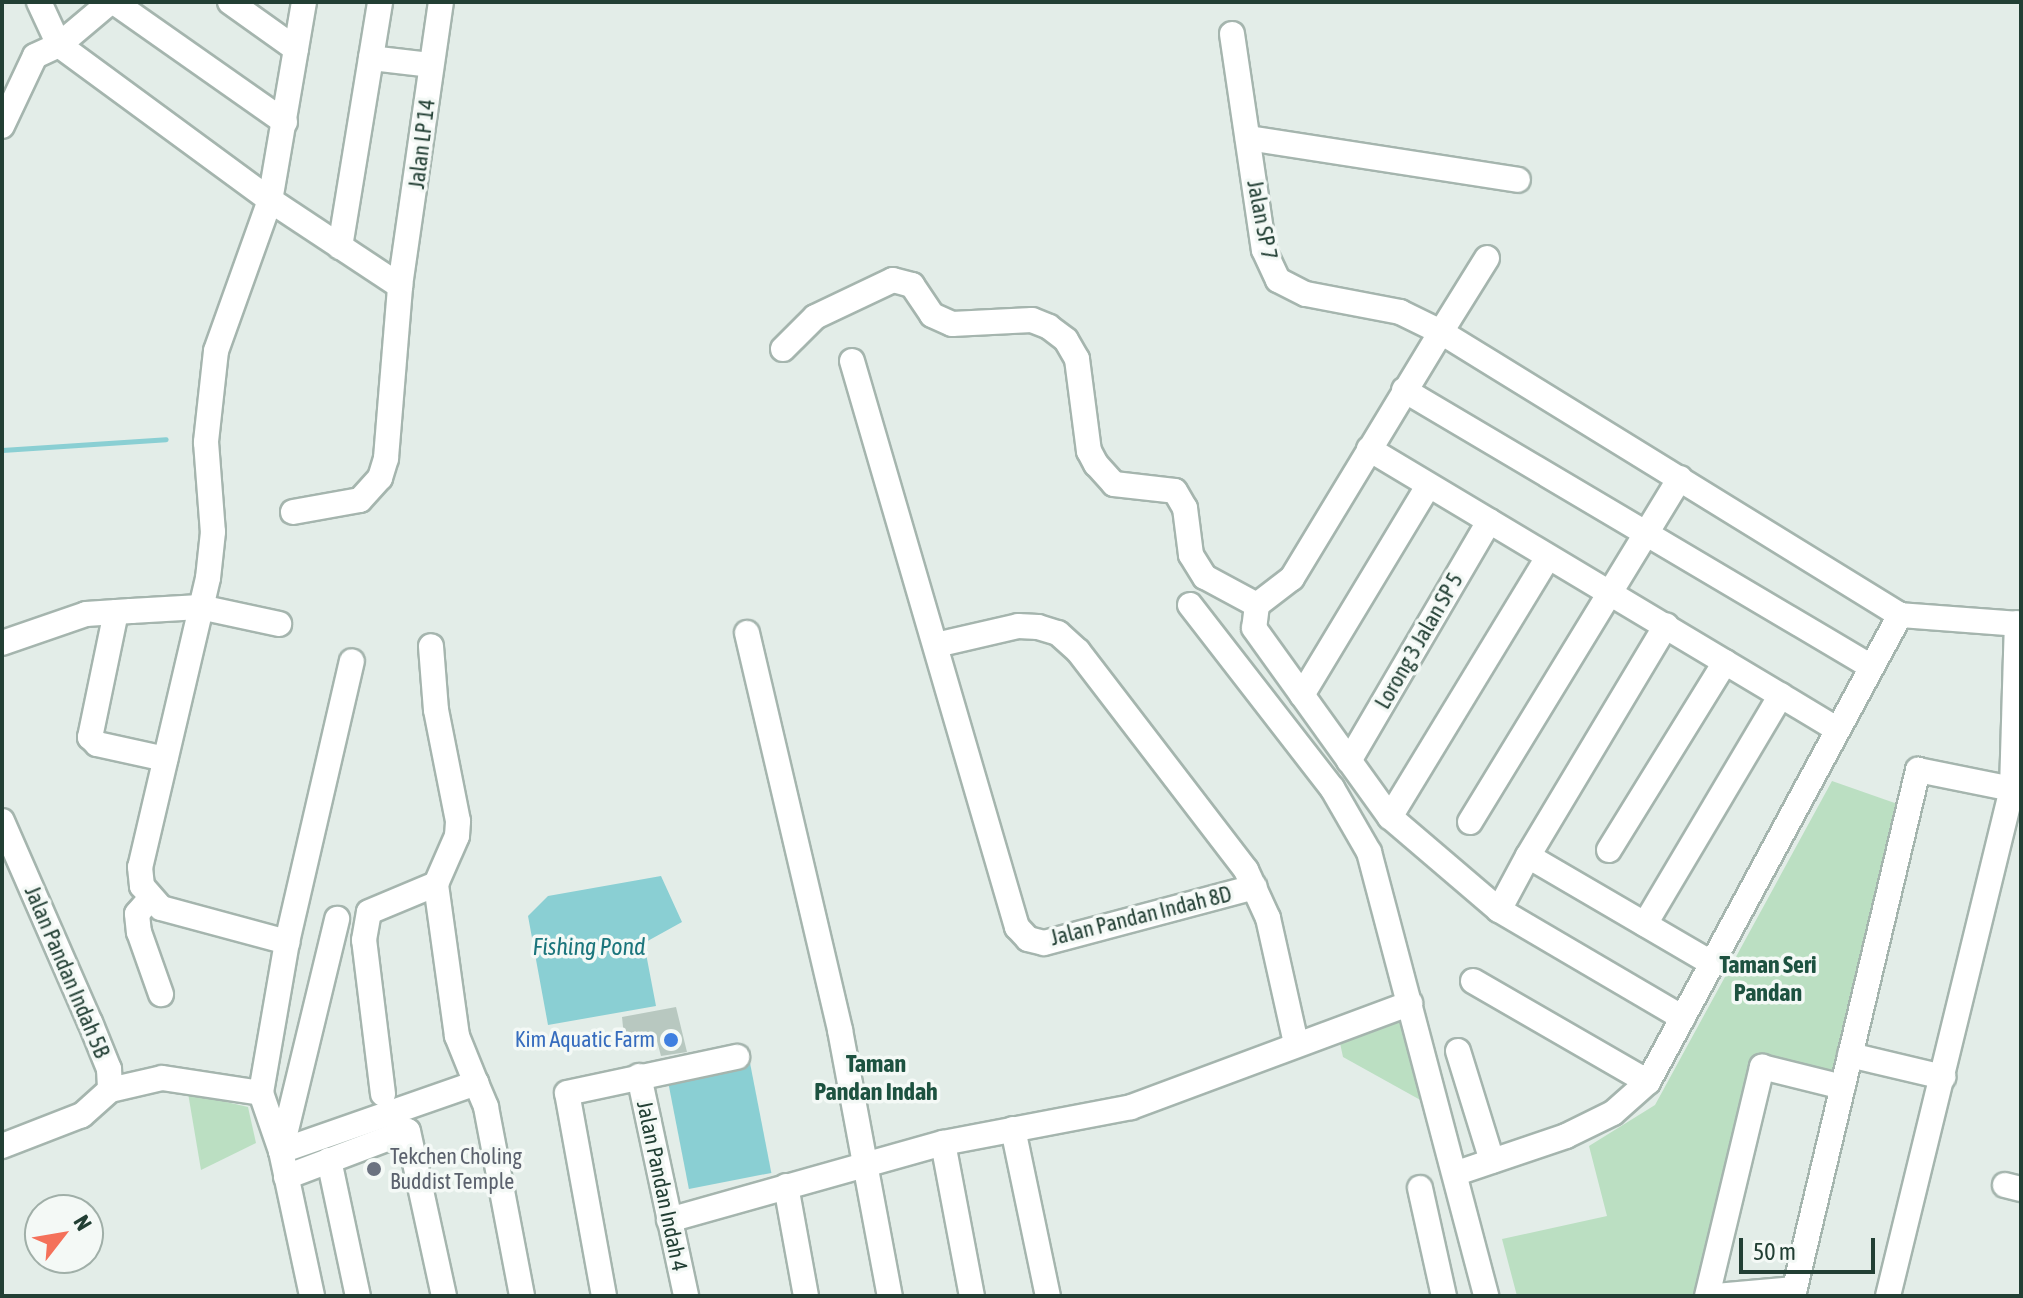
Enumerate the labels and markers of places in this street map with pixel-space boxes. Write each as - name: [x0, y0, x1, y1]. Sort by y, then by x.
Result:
- place label: Kim Aquatic Farm: [515, 1027, 655, 1053]
- marker: Kim Aquatic Farm: [662, 1031, 680, 1049]
- place label: Tekchen Choling Buddist Temple: [390, 1143, 522, 1194]
- marker: Tekchen Choling Buddist Temple: [365, 1160, 383, 1178]

